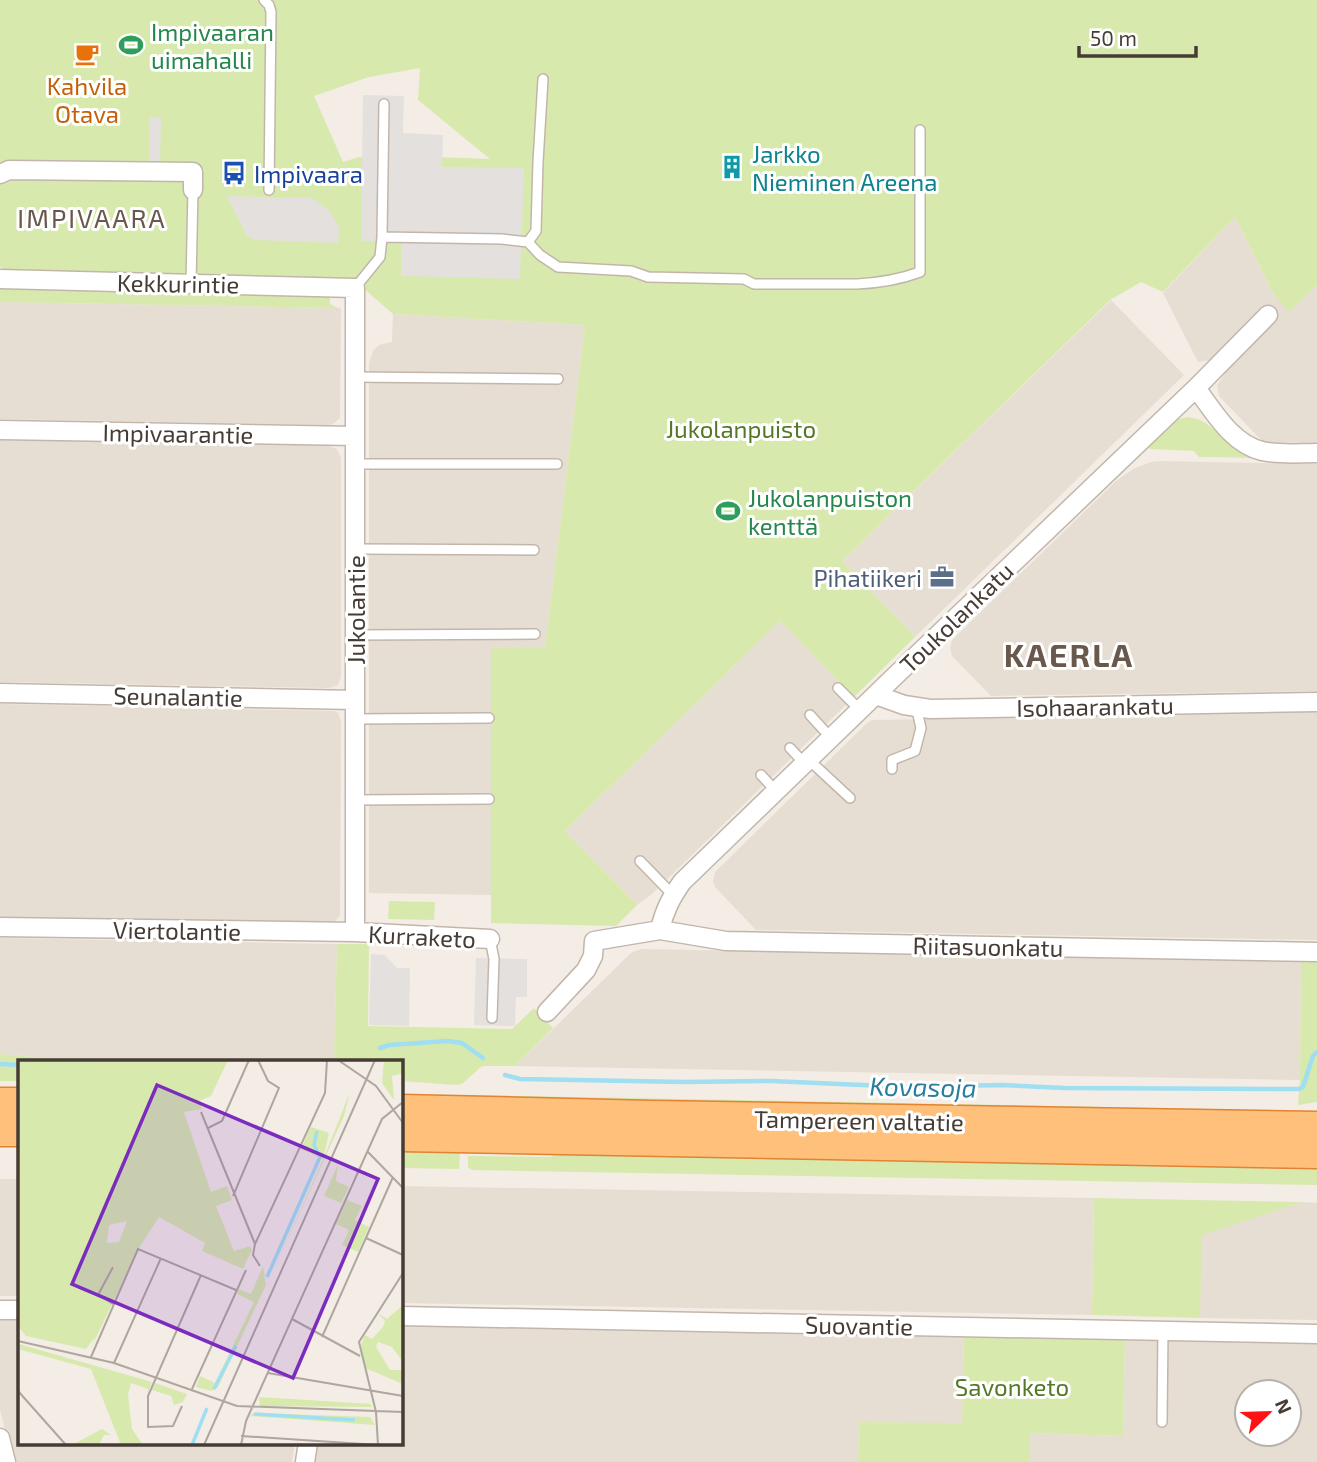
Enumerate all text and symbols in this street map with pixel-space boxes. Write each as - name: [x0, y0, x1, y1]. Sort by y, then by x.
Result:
- scale bar: [1079, 14, 1196, 58]
- place label: Impivaaran uimahalli: [151, 17, 274, 74]
- text: 50 m: [1090, 25, 1137, 50]
- sports icon: Impivaaran uimahalli: [117, 31, 145, 59]
- cafe icon: Kahvila Otava: [73, 40, 101, 68]
- place label: Kahvila Otava: [47, 71, 127, 128]
- place label: Jarkko Nieminen Areena: [752, 139, 937, 196]
- building icon: Jarkko Nieminen Areena: [718, 153, 746, 181]
- bus stop icon: Impivaara: [220, 159, 248, 187]
- place label: Impivaara: [254, 159, 363, 188]
- district label: IMPIVAARA: [17, 202, 167, 233]
- street label: Kekkurintie: [117, 267, 239, 299]
- park label: Jukolanpuisto: [666, 414, 816, 443]
- street label: Impivaarantie: [102, 417, 254, 449]
- place label: Jukolanpuiston kenttä: [748, 483, 912, 540]
- sports icon: Jukolanpuiston kenttä: [714, 497, 742, 525]
- street label: Jukolantie: [341, 555, 370, 665]
- street label: Toukolankatu: [893, 556, 1019, 678]
- place label: Pihatiikeri: [813, 563, 922, 592]
- office icon: Pihatiikeri: [928, 563, 956, 591]
- district label: KAERLA: [1004, 635, 1134, 673]
- street label: Seunalantie: [113, 680, 243, 712]
- street label: Isohaarankatu: [1016, 690, 1174, 722]
- street label: Viertolantie: [113, 914, 241, 946]
- street label: Kurraketo: [367, 919, 477, 953]
- street label: Riitasuonkatu: [912, 930, 1064, 962]
- inset map: [18, 1060, 402, 1444]
- water label: Kovasoja: [869, 1070, 977, 1102]
- street label: Tampereen valtatie: [754, 1104, 964, 1136]
- street label: Suovantie: [805, 1310, 913, 1340]
- park label: Savonketo: [955, 1372, 1069, 1401]
- north arrow: [1233, 1378, 1303, 1448]
- text: N: [1271, 1395, 1297, 1417]

